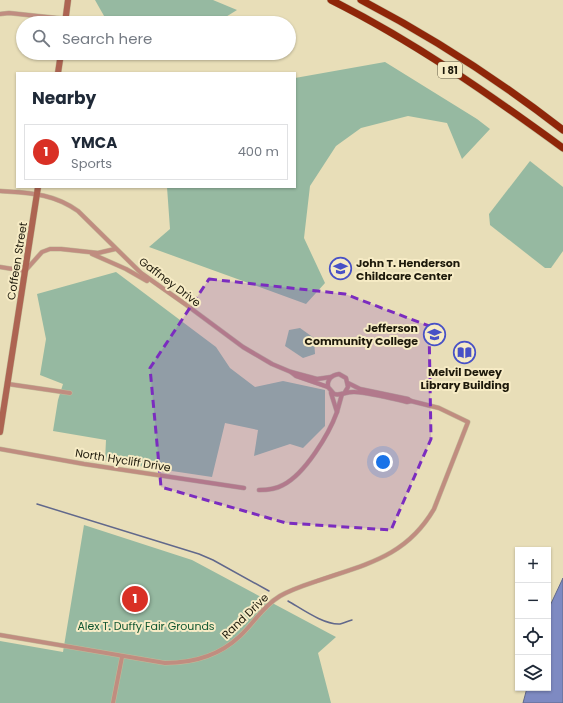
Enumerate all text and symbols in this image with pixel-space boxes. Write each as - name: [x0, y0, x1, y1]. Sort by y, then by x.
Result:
- search box: [16, 16, 296, 60]
- icon: search: [30, 27, 52, 49]
- text: Search here: [62, 28, 152, 49]
- road number: I 81: [438, 62, 462, 78]
- text: Nearby: [32, 86, 96, 110]
- text: YMCA: [71, 132, 117, 153]
- text: 1: [44, 142, 48, 161]
- text: 400 m: [238, 142, 279, 161]
- text: Sports: [71, 154, 112, 173]
- street label: Coffeen Street: [3, 221, 31, 301]
- street label: Gaffney Drive: [136, 253, 204, 311]
- place label: John T. Henderson Childcare Center: [356, 255, 460, 284]
- school or university icon: John T. Henderson Childcare Center: [328, 256, 354, 282]
- place label: Jefferson Community College: [305, 320, 418, 349]
- school or university icon: Jefferson Community College: [421, 321, 447, 347]
- library icon: Melvil Dewey Library Building: [452, 339, 478, 365]
- place label: Melvil Dewey Library Building: [421, 364, 509, 393]
- street label: North Hycliff Drive: [74, 445, 172, 475]
- your location: [373, 452, 393, 472]
- map controls: [515, 547, 551, 691]
- button: +: [515, 547, 551, 583]
- button: −: [515, 583, 551, 619]
- pin: 1: [122, 584, 148, 614]
- street label: Rand Drive: [218, 590, 272, 642]
- park label: Alex T. Duffy Fair Grounds: [77, 618, 215, 634]
- button: locate: [515, 619, 551, 655]
- button: layers: [515, 655, 551, 691]

